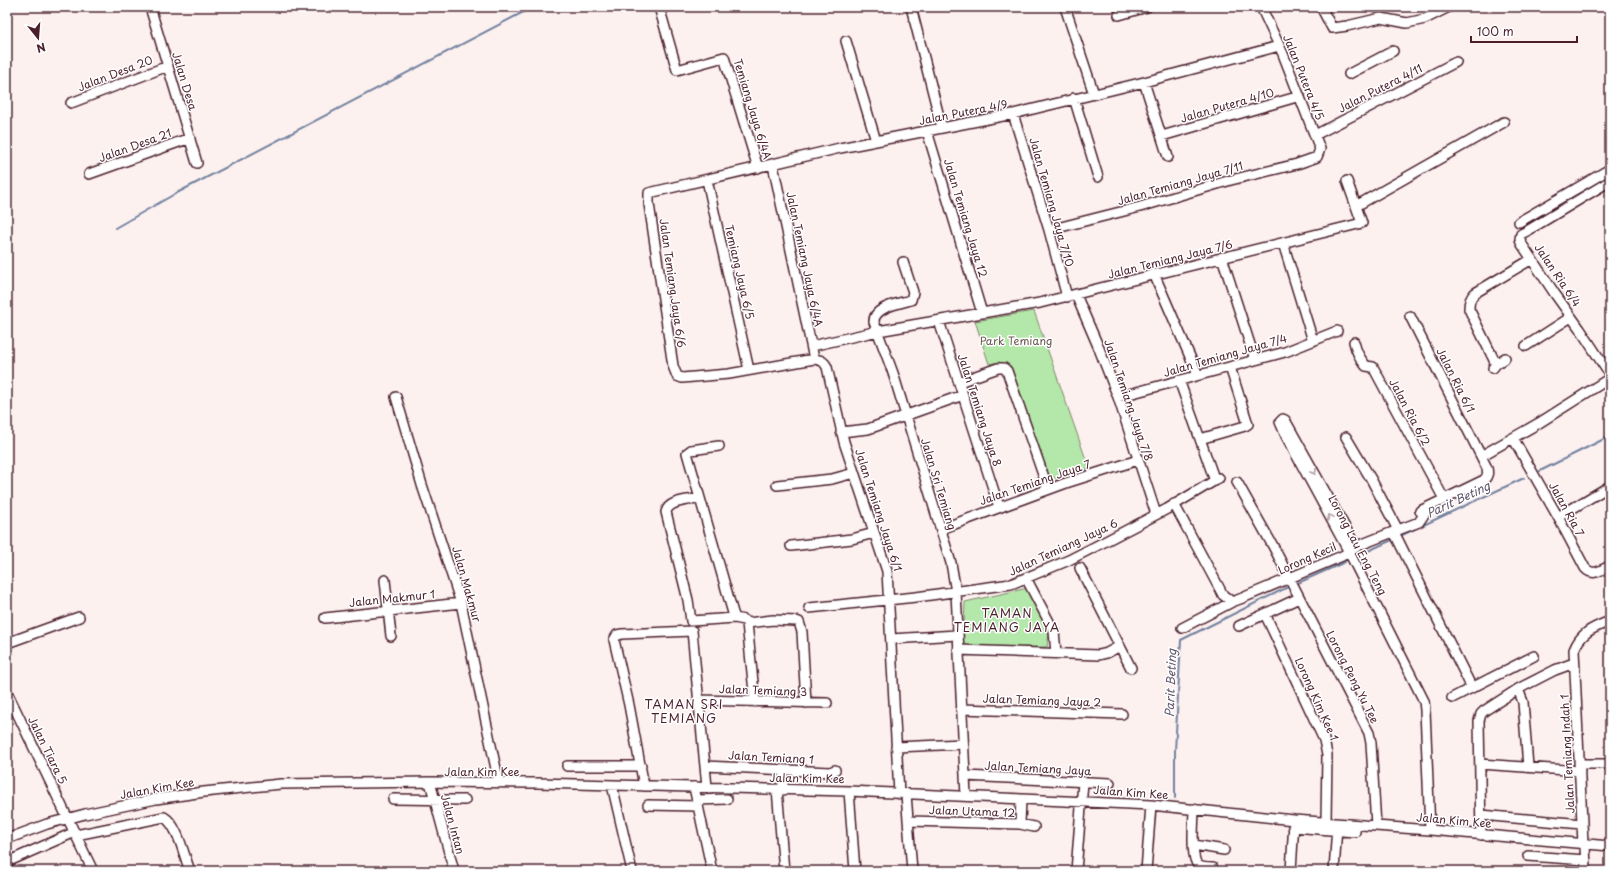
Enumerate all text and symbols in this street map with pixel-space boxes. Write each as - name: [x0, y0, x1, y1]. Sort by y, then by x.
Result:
- north arrow: [18, 18, 58, 58]
- scale bar: [1471, 18, 1577, 44]
- text: 100 m: [1477, 22, 1514, 40]
- street label: Jalan Putera 4/5: [1279, 32, 1329, 122]
- text: N: [34, 39, 48, 58]
- street label: Jalan Desa: [168, 50, 202, 112]
- street label: Jalan Desa 20: [75, 51, 155, 95]
- street label: Temiang Jaya 6/4A: [730, 57, 776, 161]
- street label: Jalan Putera 4/11: [1335, 59, 1425, 117]
- street label: Jalan Putera 4/10: [1178, 84, 1276, 126]
- street label: Jalan Putera 4/9: [917, 95, 1009, 129]
- street label: Jalan Desa 21: [96, 124, 174, 166]
- street label: Jalan Temiang Jaya 7/10: [1025, 135, 1079, 269]
- street label: Jalan Temiang Jaya 12: [940, 157, 992, 280]
- street label: Jalan Temiang Jaya 7/11: [1115, 157, 1245, 209]
- street label: Jalan Temiang Jaya 6/4A: [782, 190, 828, 328]
- street label: Jalan Temiang Jaya 6/6: [656, 217, 691, 349]
- street label: Temiang Jaya 6/5: [721, 223, 759, 321]
- street label: Jalan Temiang Jaya 7/6: [1106, 235, 1234, 283]
- street label: Jalan Ria 6/4: [1531, 240, 1585, 310]
- street label: Jalan Temiang Jaya 7/4: [1161, 329, 1289, 381]
- park label: Park Temiang: [980, 332, 1052, 349]
- street label: Jalan Temiang Jaya 7/8: [1100, 337, 1158, 463]
- street label: Jalan Ria 6/1: [1432, 345, 1480, 415]
- street label: Jalan Temiang Jaya 8: [954, 351, 1006, 469]
- street label: Jalan Ria 6/2: [1385, 376, 1435, 449]
- street label: Jalan Sri Temiang: [917, 436, 961, 532]
- street label: Jalan Temiang Jaya 6/1: [851, 447, 907, 574]
- street label: Jalan Temiang Jaya 7: [977, 455, 1093, 509]
- one-way arrow: [1309, 468, 1317, 475]
- water label: Parit Beting: [1423, 476, 1494, 522]
- street label: Jalan Ria 7: [1545, 479, 1589, 539]
- street label: Lorong Lau Eng Teng: [1324, 492, 1392, 598]
- street label: Jalan Temiang Jaya 6: [1006, 514, 1121, 580]
- one-way arrow: [1327, 514, 1335, 522]
- street label: Lorong Kecil: [1275, 537, 1339, 579]
- street label: Jalan Makmur: [448, 544, 486, 625]
- street label: Jalan Makmur 1: [348, 585, 436, 611]
- district label: TAMAN TEMIANG JAYA: [954, 604, 1060, 636]
- street label: Lorong Peng Yu Tee: [1322, 628, 1384, 726]
- water label: Parit Beting: [1160, 647, 1180, 717]
- street label: Lorong Kim Kee 1: [1291, 654, 1343, 744]
- street label: Jalan Temiang 3: [719, 680, 807, 700]
- street label: Jalan Temiang Jaya 2: [982, 689, 1102, 711]
- street label: Jalan Temiang Indah 1: [1555, 694, 1579, 814]
- district label: TAMAN SRI TEMIANG: [644, 695, 724, 727]
- street label: Jalan Tiara 5: [24, 713, 72, 787]
- street label: Jalan Temiang 1: [728, 746, 814, 768]
- street label: Jalan Temiang Jaya: [984, 757, 1093, 779]
- street label: Jalan Kim Kee: [444, 763, 520, 780]
- street label: Jalan Kim Kee: [769, 769, 845, 787]
- street label: Jalan Kim Kee: [118, 773, 196, 803]
- street label: Jalan Kim Kee: [1093, 781, 1169, 803]
- street label: Jalan Intan: [437, 792, 469, 856]
- street label: Jalan Utama 12: [929, 801, 1016, 821]
- street label: Jalan Kim Kee: [1416, 808, 1492, 832]

